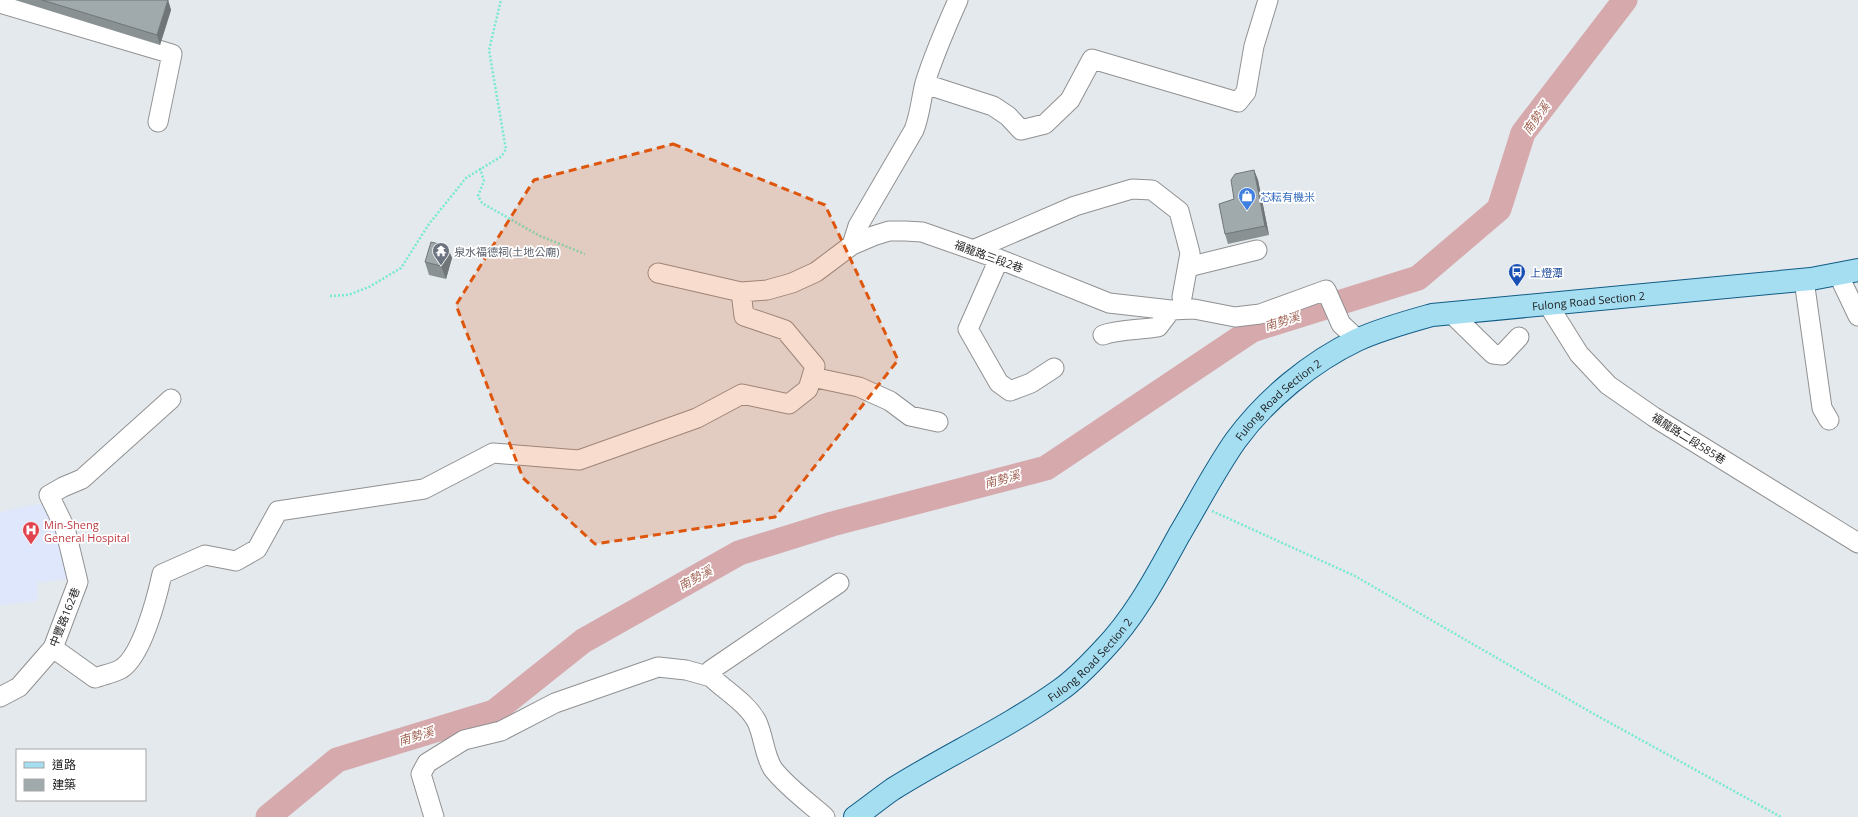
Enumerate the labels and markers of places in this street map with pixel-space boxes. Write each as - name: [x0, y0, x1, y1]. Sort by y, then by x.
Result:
- shop icon: 芯耘有機米: [1237, 186, 1257, 211]
- place label: 芯耘有機米: [1260, 189, 1315, 204]
- temple icon: 泉水福德祠(土地公廟): [431, 241, 451, 266]
- place label: 泉水福德祠(土地公廟): [454, 244, 560, 259]
- bus stop icon: 上燈潭: [1507, 262, 1527, 287]
- place label: 上燈潭: [1530, 265, 1563, 280]
- place label: Min-Sheng General Hospital: [44, 517, 130, 545]
- hospital icon: Min-Sheng General Hospital: [21, 520, 41, 545]

